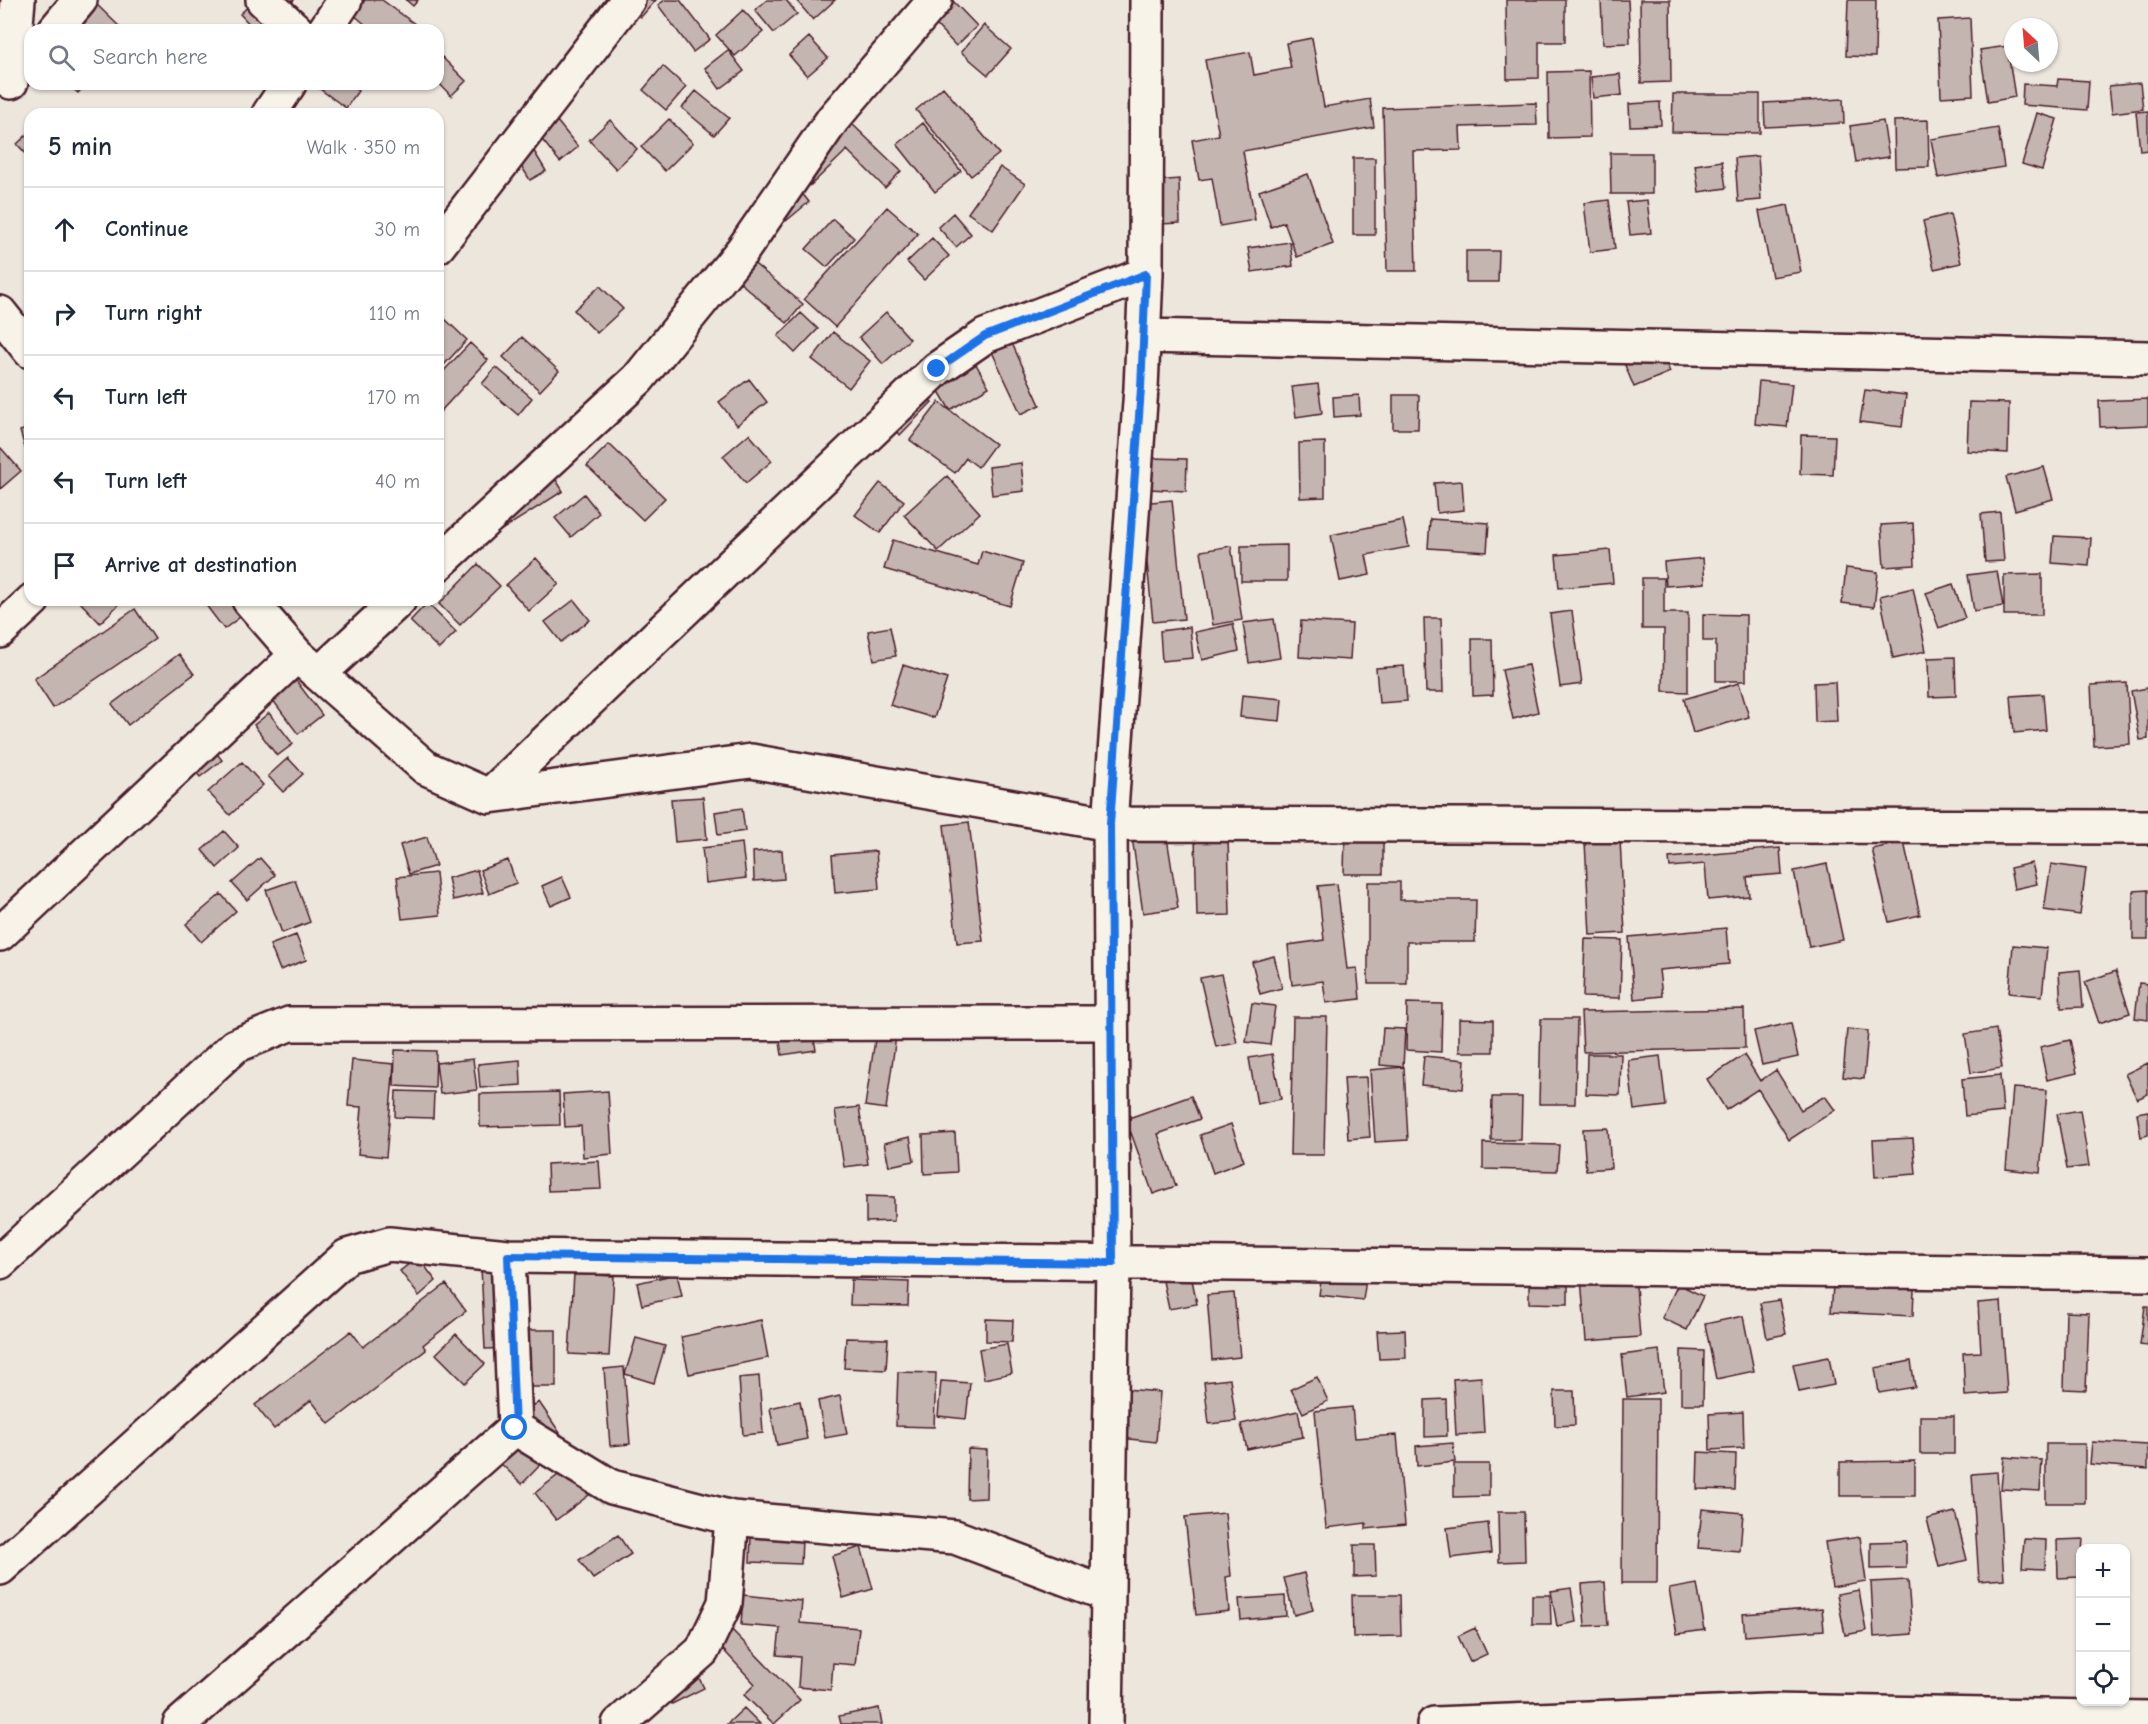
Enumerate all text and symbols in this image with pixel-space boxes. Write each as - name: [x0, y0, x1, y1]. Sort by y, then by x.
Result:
- north arrow: [2004, 18, 2058, 72]
- search box: [24, 24, 444, 90]
- icon: search: [45, 41, 78, 74]
- text: Search here: [93, 44, 208, 70]
- text: 5 min: [48, 132, 112, 162]
- text: Walk · 350 m: [306, 136, 420, 159]
- icon: ahead: [48, 213, 81, 246]
- text: Continue: [105, 216, 188, 242]
- text: 30 m: [374, 218, 420, 241]
- icon: right: [48, 297, 81, 330]
- text: Turn right: [105, 300, 202, 326]
- text: 110 m: [369, 302, 420, 325]
- route end: [923, 355, 949, 381]
- icon: left: [48, 381, 81, 414]
- text: Turn left: [105, 384, 187, 410]
- text: 170 m: [367, 386, 420, 409]
- icon: left: [48, 465, 81, 498]
- text: Turn left: [105, 468, 187, 494]
- text: 40 m: [375, 470, 420, 493]
- icon: arrive: [48, 549, 81, 582]
- text: Arrive at destination: [105, 552, 297, 578]
- route start: [501, 1414, 527, 1440]
- map controls: [2076, 1544, 2130, 1706]
- button: +: [2076, 1544, 2130, 1598]
- button: −: [2076, 1598, 2130, 1652]
- button: locate: [2076, 1652, 2130, 1706]

